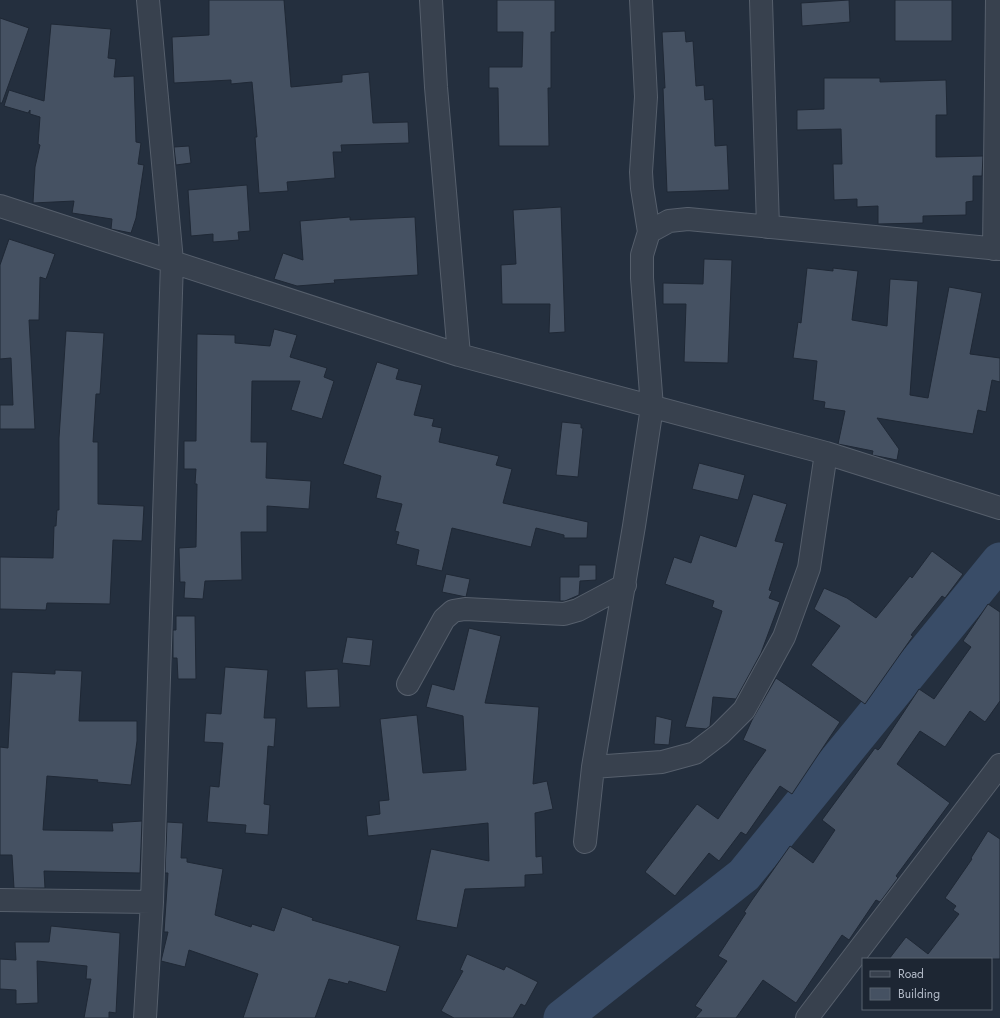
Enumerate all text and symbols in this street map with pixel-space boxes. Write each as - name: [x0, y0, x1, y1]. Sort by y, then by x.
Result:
- legend: [862, 958, 992, 1010]
- text: Road: [898, 965, 924, 983]
- text: Building: [898, 985, 940, 1003]

